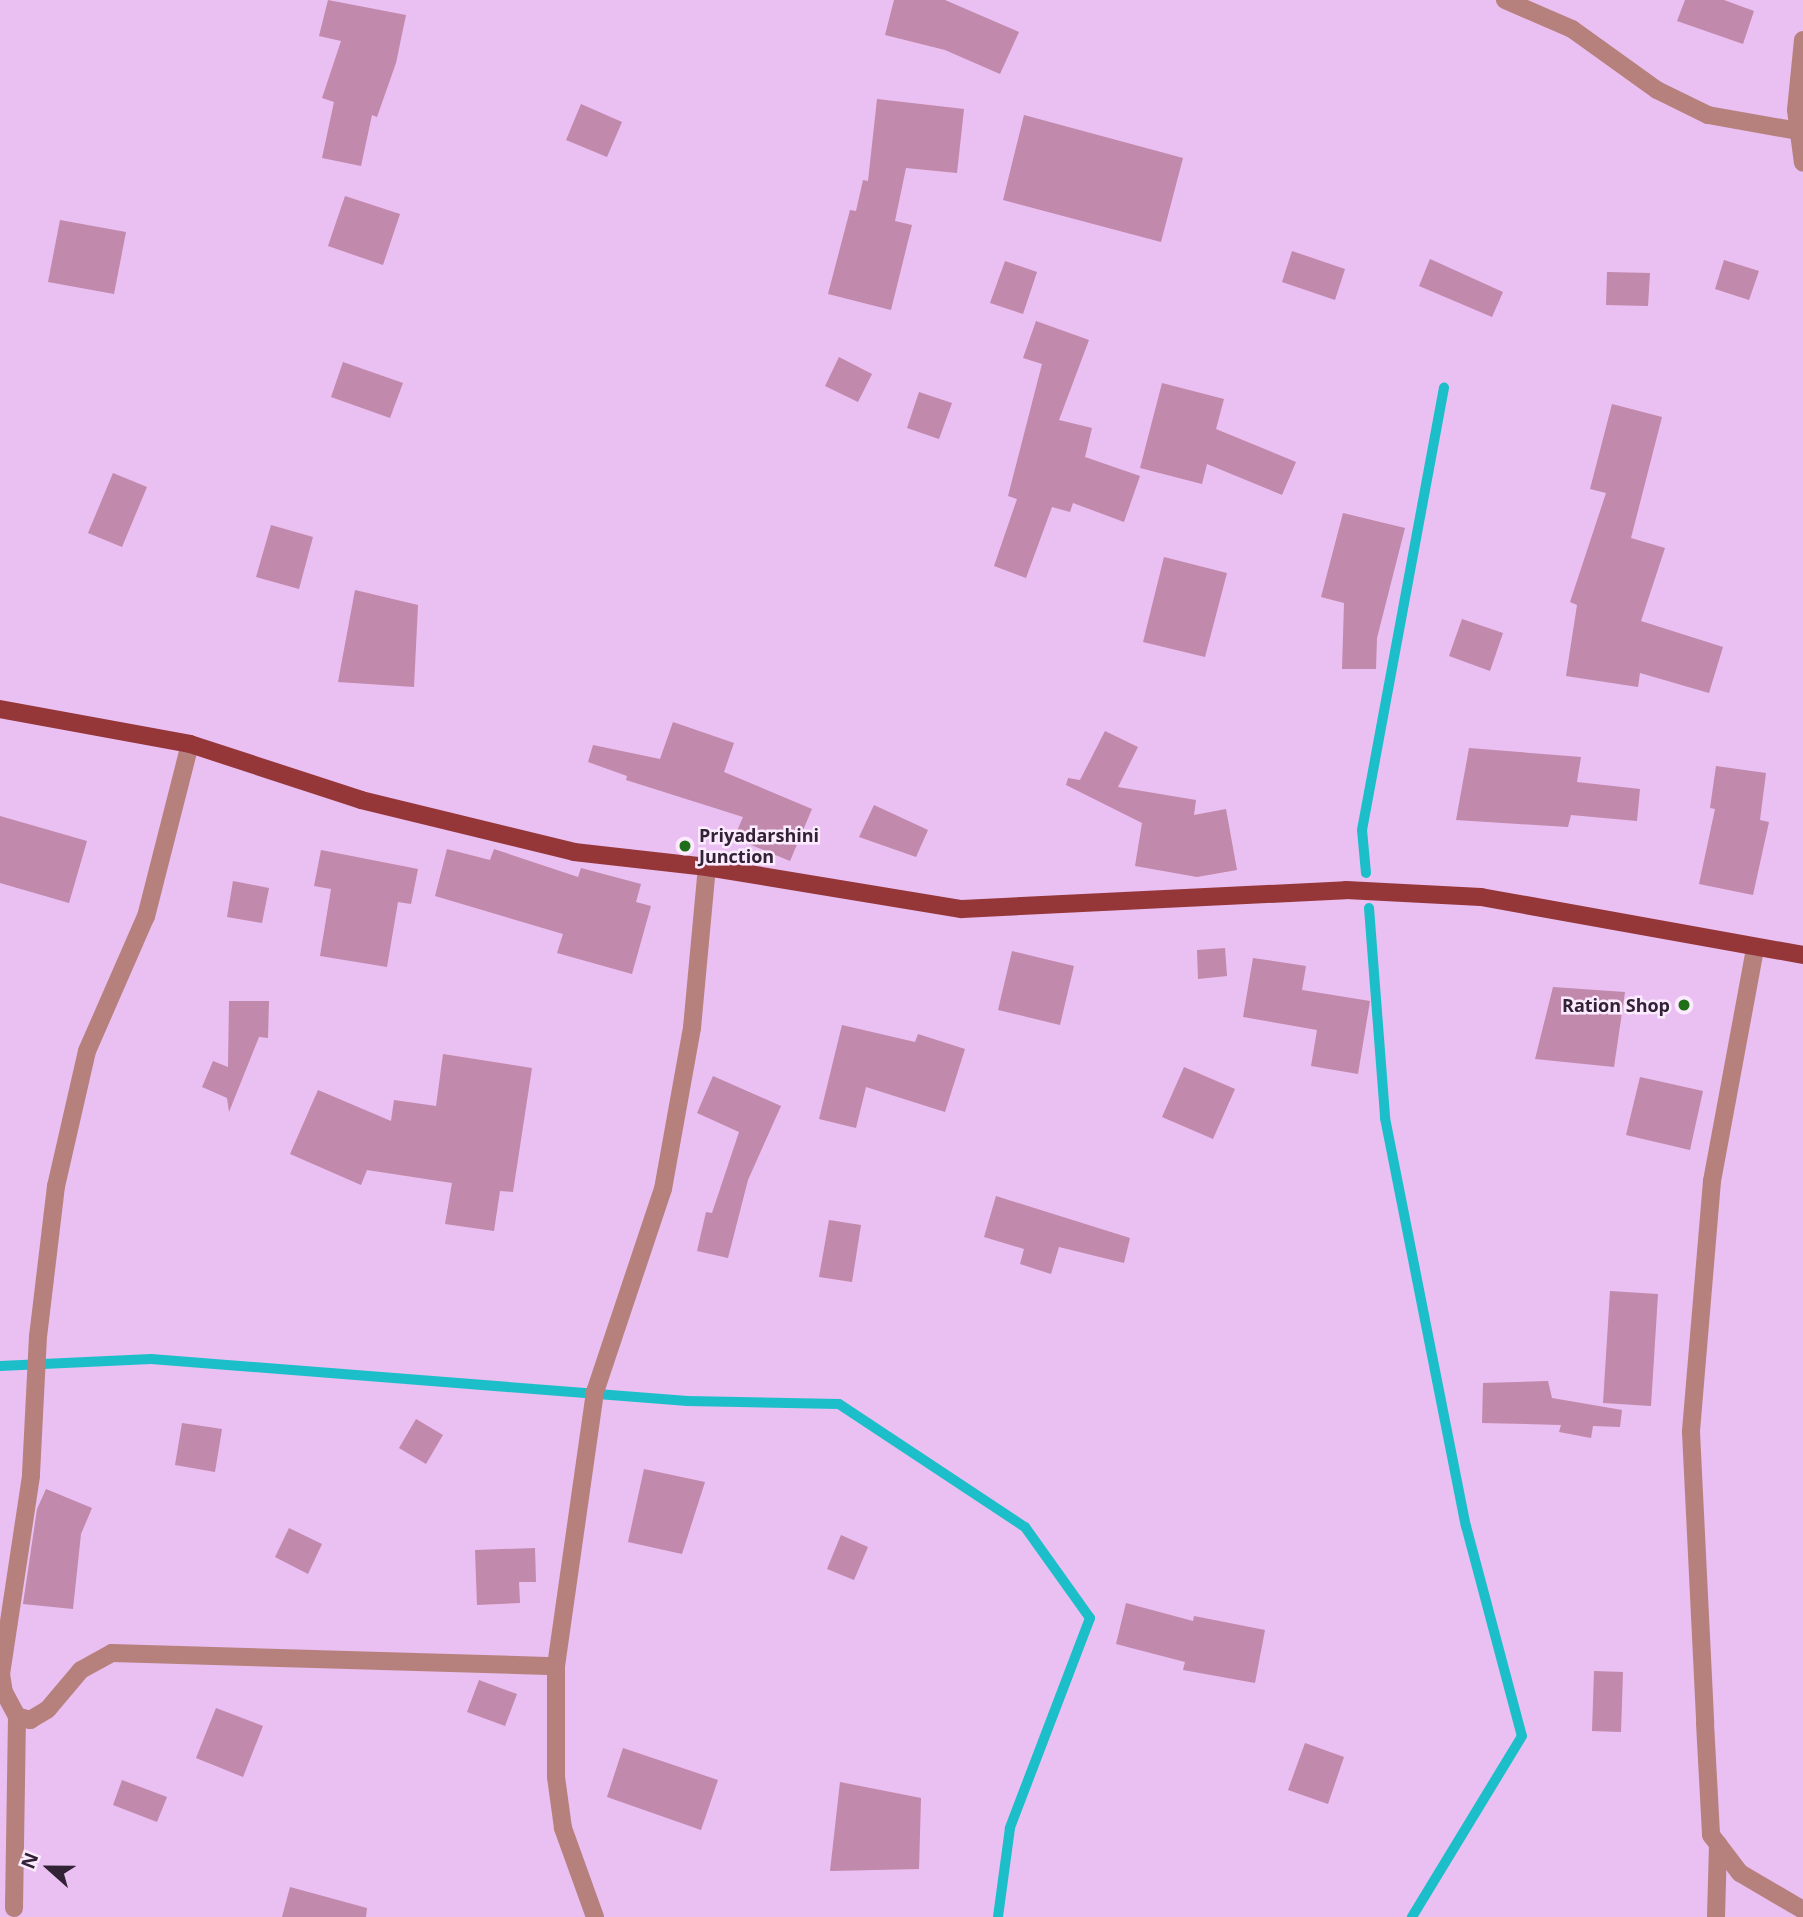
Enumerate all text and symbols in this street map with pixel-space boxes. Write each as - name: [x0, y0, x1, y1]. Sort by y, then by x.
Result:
- place label: Priyadarshini Junction: [699, 825, 819, 868]
- marker: Priyadarshini Junction: [677, 838, 693, 854]
- place label: Ration Shop: [1562, 994, 1670, 1016]
- marker: Ration Shop: [1676, 997, 1692, 1013]
- north arrow: [14, 1833, 84, 1903]
- text: N: [14, 1849, 44, 1872]

